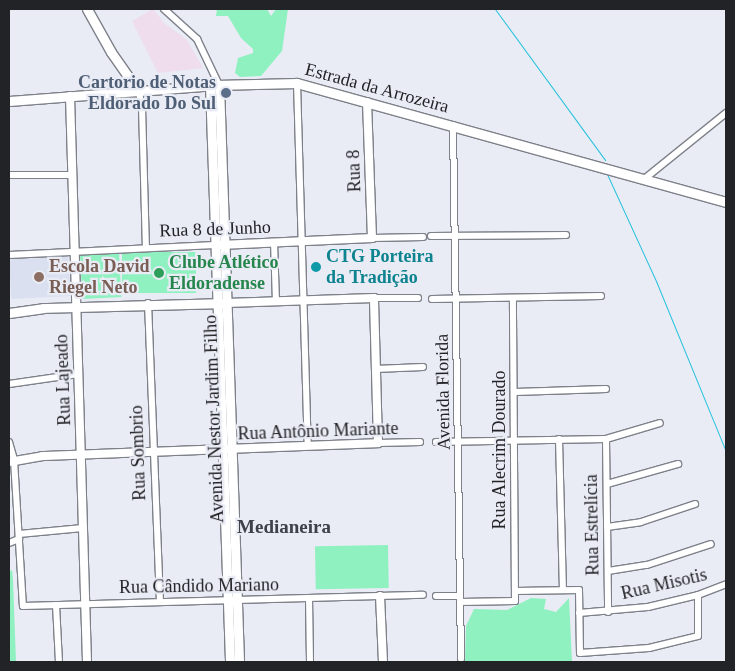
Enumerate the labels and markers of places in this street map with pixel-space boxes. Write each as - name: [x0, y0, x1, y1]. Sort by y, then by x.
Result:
- place label: Cartorio de Notas Eldorado Do Sul: [78, 72, 216, 115]
- marker: Cartorio de Notas Eldorado Do Sul: [220, 87, 232, 99]
- place label: CTG Porteira da Tradição: [326, 246, 433, 288]
- place label: Clube Atlético Eldoradense: [169, 252, 279, 294]
- place label: Escola David Riegel Neto: [49, 256, 150, 298]
- marker: CTG Porteira da Tradição: [310, 261, 322, 273]
- marker: Clube Atlético Eldoradense: [153, 267, 165, 279]
- marker: Escola David Riegel Neto: [33, 271, 45, 283]

